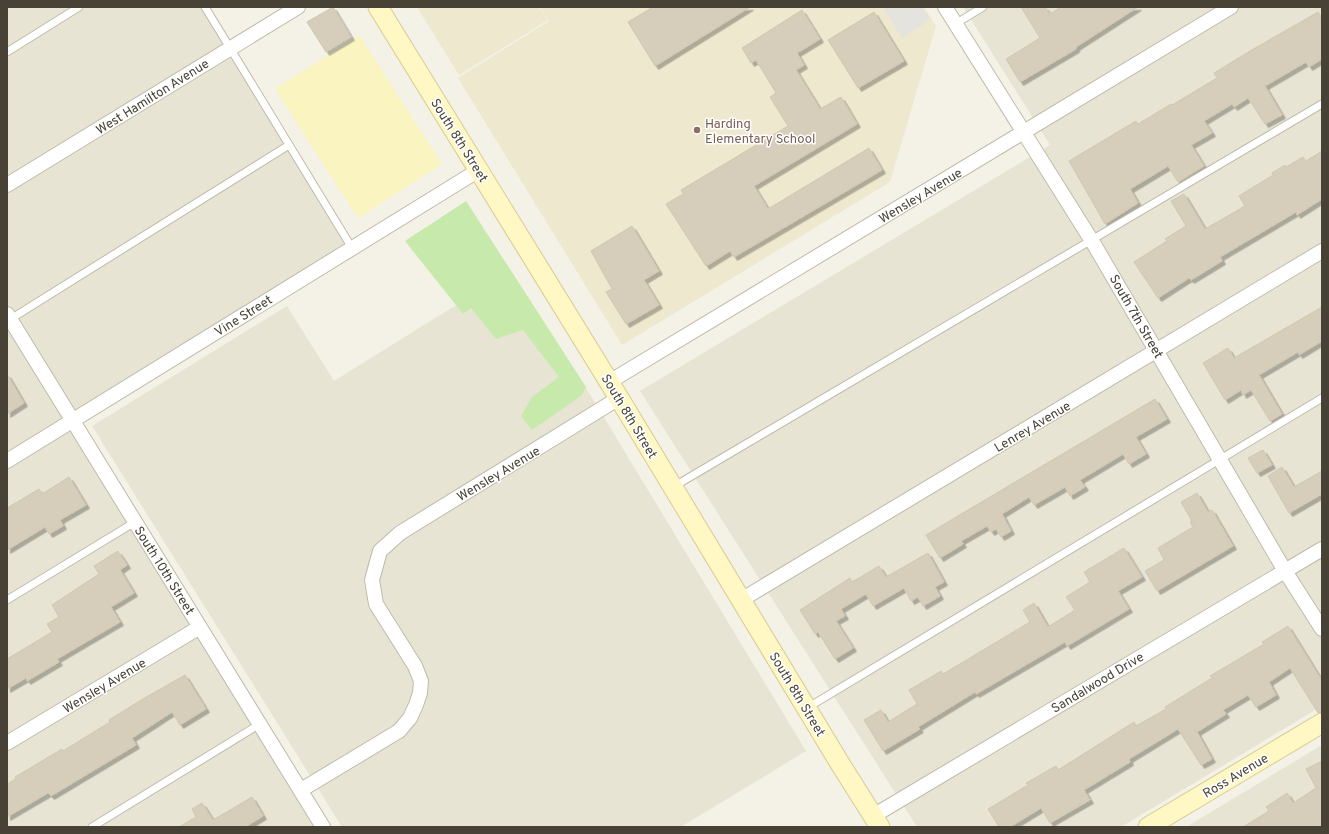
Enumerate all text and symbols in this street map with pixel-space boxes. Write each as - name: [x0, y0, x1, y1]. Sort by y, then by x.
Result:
- street label: West Hamilton Avenue: [94, 56, 213, 139]
- street label: South 8th Street: [426, 96, 490, 186]
- place label: Harding Elementary School: [705, 117, 815, 148]
- marker: Harding Elementary School: [692, 125, 702, 135]
- street label: Wensley Avenue: [877, 166, 966, 228]
- street label: South 7th Street: [1105, 272, 1166, 362]
- street label: Vine Street: [212, 293, 276, 341]
- street label: South 8th Street: [597, 372, 660, 462]
- street label: Lenrey Avenue: [992, 399, 1074, 457]
- street label: Wensley Avenue: [455, 444, 544, 506]
- street label: South 10th Street: [130, 524, 197, 618]
- street label: South 8th Street: [765, 650, 828, 740]
- street label: Sandalwood Drive: [1049, 650, 1147, 718]
- street label: Wensley Avenue: [61, 656, 150, 718]
- street label: Ross Avenue: [1200, 751, 1272, 803]

